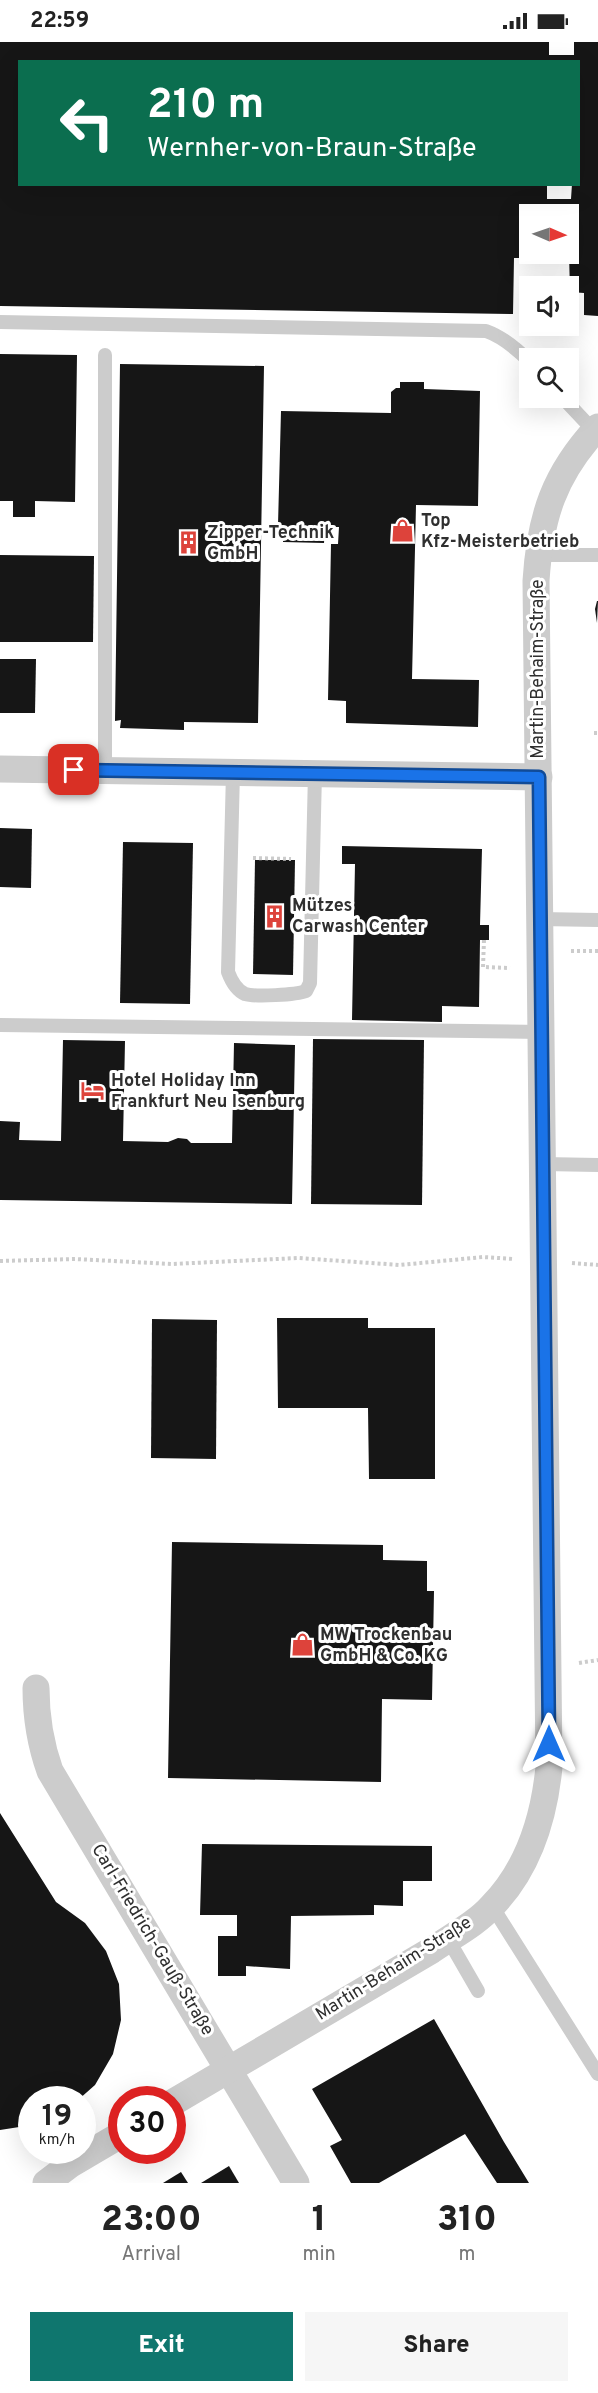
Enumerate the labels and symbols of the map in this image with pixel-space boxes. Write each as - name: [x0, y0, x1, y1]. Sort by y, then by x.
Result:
- north arrow: [519, 204, 579, 264]
- place label: Top Kfz-Meisterbetrieb: [421, 510, 579, 554]
- shop icon: Top Kfz-Meisterbetrieb: [390, 518, 416, 544]
- place label: Zipper-Technik GmbH: [207, 522, 334, 566]
- building icon: Zipper-Technik GmbH: [176, 530, 202, 556]
- street label: Martin-Behaim-Straße: [527, 579, 550, 759]
- pin: [48, 744, 99, 795]
- place label: Mützes Carwash Center: [292, 895, 425, 939]
- building icon: Mützes Carwash Center: [261, 903, 287, 929]
- place label: Hotel Holiday Inn Frankfurt Neu Isenburg: [111, 1070, 305, 1114]
- hotel icon: Hotel Holiday Inn Frankfurt Neu Isenburg: [80, 1078, 106, 1104]
- place label: MW Trockenbau GmbH & Co. KG: [320, 1624, 452, 1668]
- shop icon: MW Trockenbau GmbH & Co. KG: [289, 1632, 315, 1658]
- position arrow: [517, 1712, 581, 1776]
- street label: Carl-Friedrich-Gauß-Straße: [86, 1840, 218, 2040]
- street label: Martin-Behaim-Straße: [312, 1912, 476, 2026]
- speed limit sign: 30: [108, 2086, 186, 2164]

